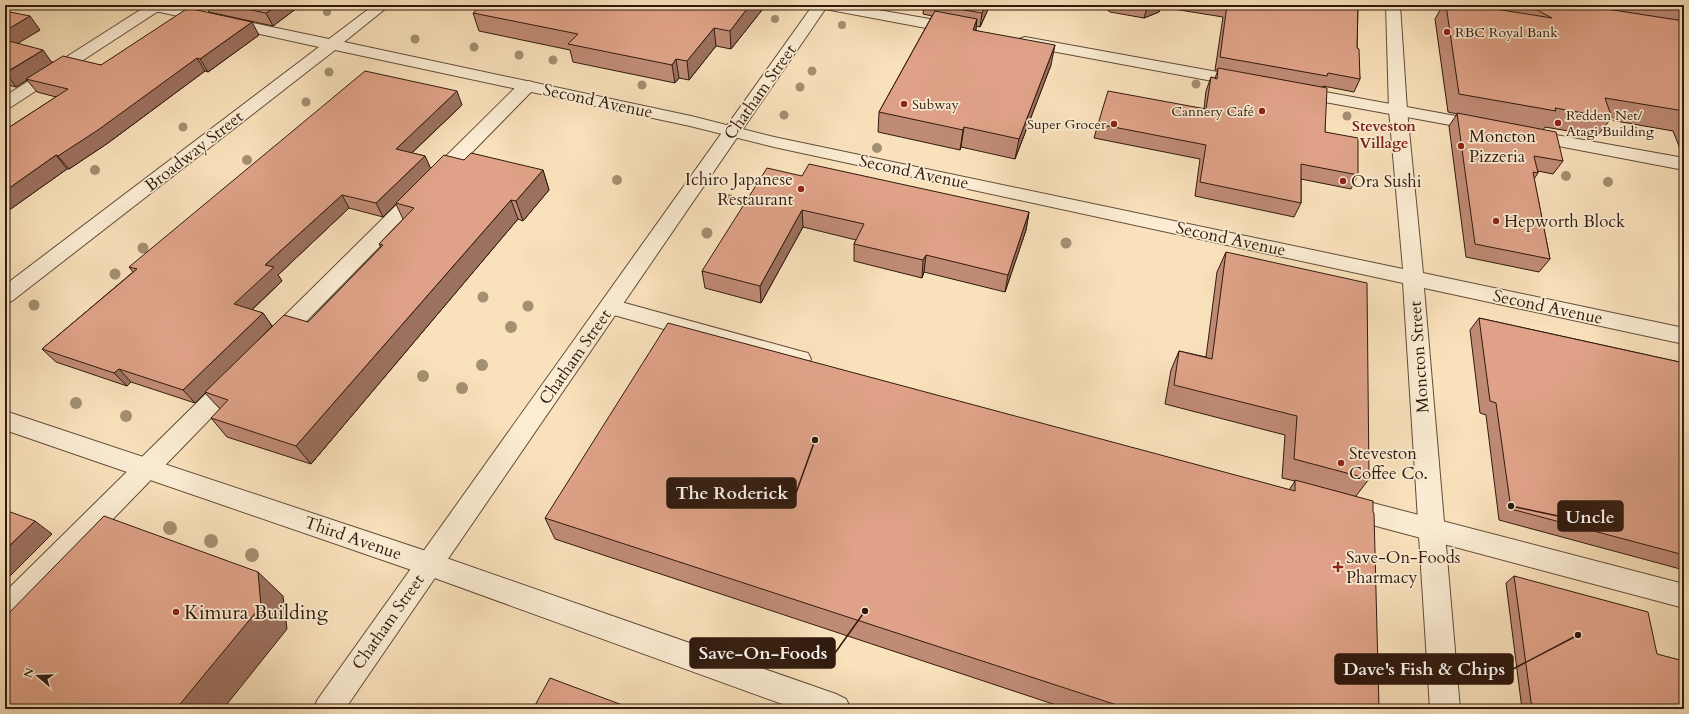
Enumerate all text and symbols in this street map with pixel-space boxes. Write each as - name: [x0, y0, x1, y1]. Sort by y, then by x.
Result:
- place label: RBC Royal Bank: [1455, 23, 1558, 42]
- marker: RBC Royal Bank: [1442, 27, 1452, 37]
- street label: Chatham Street: [719, 39, 802, 144]
- street label: Second Avenue: [541, 78, 655, 124]
- place label: Subway: [912, 95, 959, 114]
- marker: Subway: [899, 99, 909, 109]
- place label: Cannery Café: [1171, 102, 1254, 121]
- street label: Broadway Street: [140, 105, 248, 197]
- marker: Cannery Café: [1257, 106, 1267, 116]
- place label: Redden Net/ Atagi Building: [1566, 106, 1654, 141]
- place label: Super Grocer: [1027, 115, 1107, 134]
- district label: Steveston Village: [1352, 116, 1416, 153]
- marker: Redden Net/ Atagi Building: [1553, 118, 1563, 128]
- marker: Super Grocer: [1109, 119, 1119, 129]
- place label: Moncton Pizzeria: [1469, 125, 1536, 168]
- marker: Moncton Pizzeria: [1456, 141, 1466, 151]
- street label: Second Avenue: [857, 149, 971, 195]
- place label: Ichiro Japanese Restaurant: [685, 168, 794, 211]
- place label: Ora Sushi: [1351, 170, 1422, 193]
- marker: Ora Sushi: [1338, 176, 1348, 186]
- marker: Ichiro Japanese Restaurant: [796, 184, 806, 194]
- place label: Hepworth Block: [1504, 210, 1626, 233]
- street label: Second Avenue: [1174, 216, 1288, 262]
- marker: Hepworth Block: [1491, 216, 1501, 226]
- street label: Second Avenue: [1491, 284, 1605, 330]
- street label: Moncton Street: [1404, 300, 1434, 414]
- street label: Chatham Street: [534, 304, 617, 409]
- place label: Steveston Coffee Co.: [1349, 442, 1428, 485]
- marker: Steveston Coffee Co.: [1336, 458, 1346, 468]
- callout: The Roderick: [667, 478, 796, 508]
- text: The Roderick: [676, 481, 789, 506]
- callout: Uncle: [1558, 501, 1623, 531]
- text: Uncle: [1565, 505, 1615, 530]
- street label: Third Avenue: [301, 511, 405, 565]
- place label: Save-On-Foods Pharmacy: [1346, 546, 1461, 589]
- marker: Save-On-Foods Pharmacy: [1333, 562, 1343, 572]
- street label: Chatham Street: [347, 569, 430, 674]
- place label: Kimura Building: [184, 599, 329, 626]
- marker: Kimura Building: [171, 607, 181, 617]
- callout: Save-On-Foods: [690, 638, 835, 668]
- text: Save-On-Foods: [699, 641, 827, 666]
- callout: Dave's Fish & Chips: [1335, 654, 1513, 684]
- north arrow: [18, 656, 58, 696]
- text: Dave's Fish & Chips: [1343, 657, 1505, 682]
- text: N: [20, 666, 38, 680]

